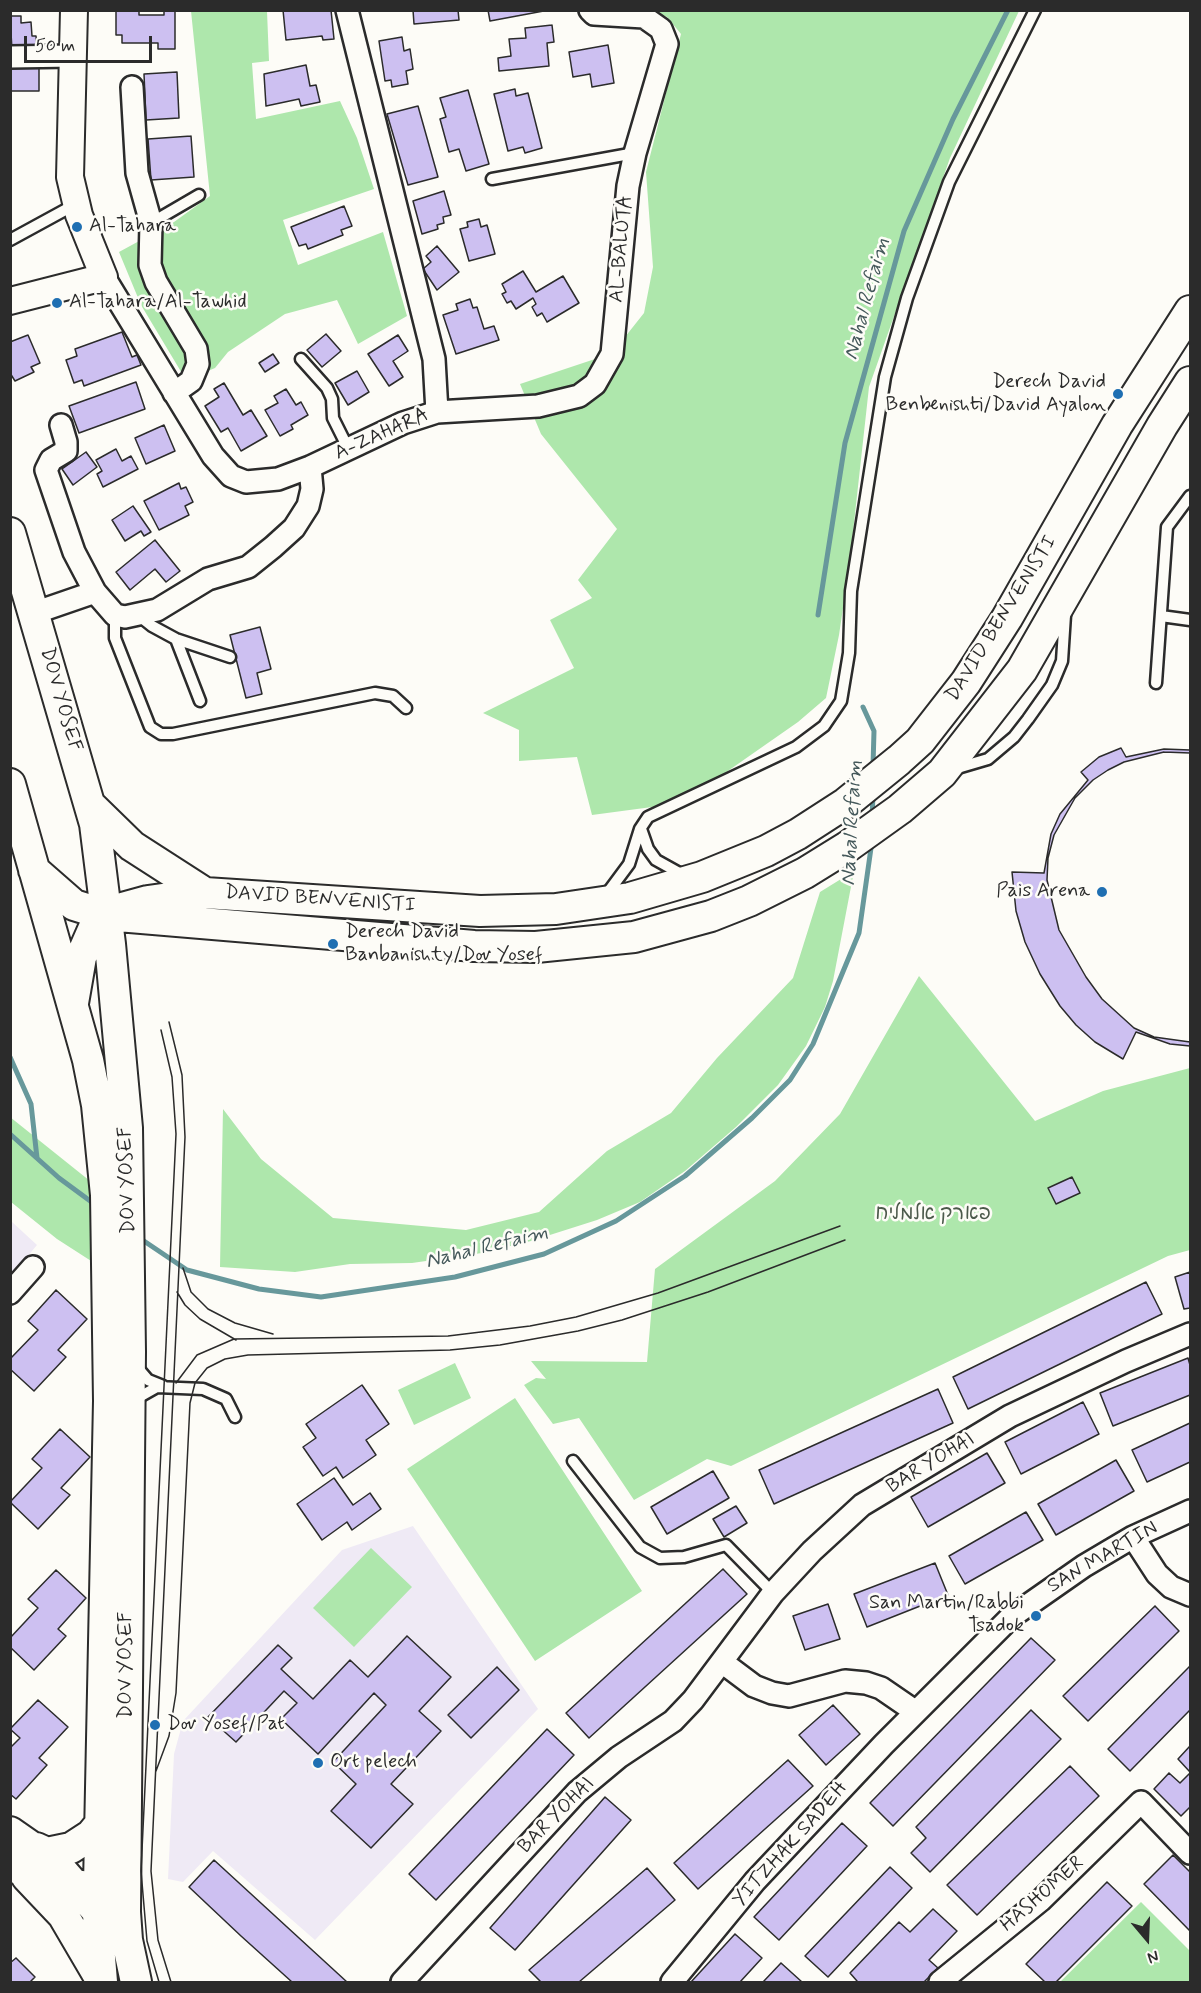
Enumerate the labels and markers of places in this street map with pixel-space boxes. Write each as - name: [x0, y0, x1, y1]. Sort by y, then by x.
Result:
- place label: Al-Tahara: [89, 215, 176, 239]
- marker: Al-Tahara: [70, 220, 84, 234]
- place label: Al-Tahara/Al-Tawhid: [69, 291, 247, 315]
- marker: Al-Tahara/Al-Tawhid: [50, 296, 64, 310]
- place label: Derech David Benbenishti/David Ayalon: [886, 371, 1106, 418]
- marker: Derech David Benbenishti/David Ayalon: [1111, 387, 1125, 401]
- place label: Pais Arena: [996, 880, 1090, 904]
- marker: Pais Arena: [1095, 885, 1109, 899]
- place label: Derech David Banbanishty/Dov Yosef: [345, 921, 542, 968]
- marker: Derech David Banbanishty/Dov Yosef: [326, 937, 340, 951]
- place label: San Martin/Rabbi Tsadok: [869, 1592, 1024, 1639]
- marker: San Martin/Rabbi Tsadok: [1029, 1609, 1043, 1623]
- place label: Dov Yosef/Pat: [167, 1713, 285, 1737]
- marker: Dov Yosef/Pat: [148, 1718, 162, 1732]
- place label: Ort pelech: [330, 1751, 417, 1775]
- marker: Ort pelech: [311, 1756, 325, 1770]

